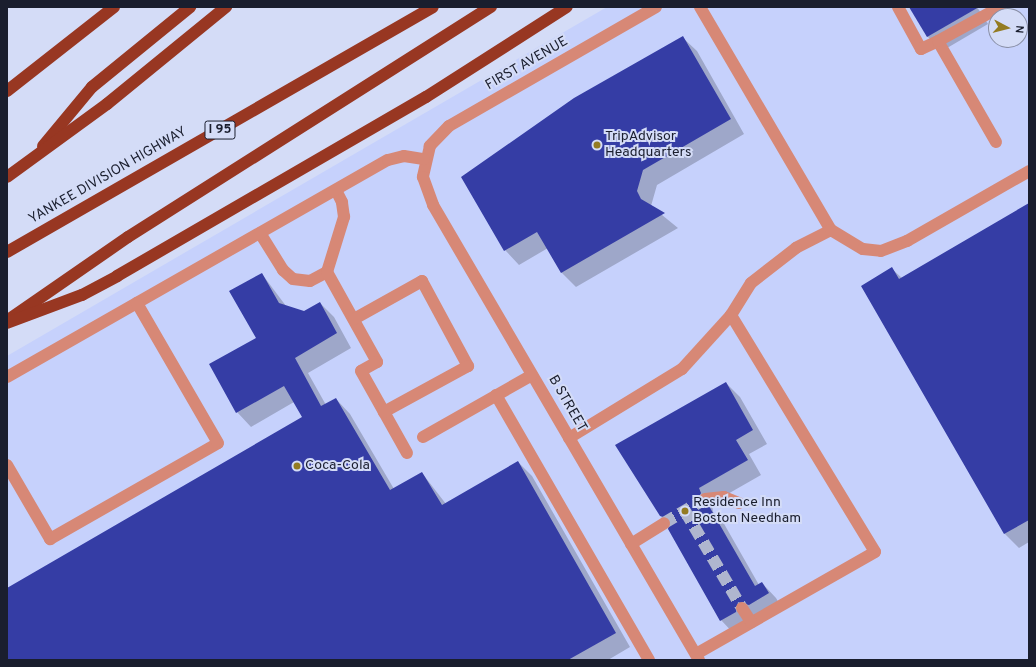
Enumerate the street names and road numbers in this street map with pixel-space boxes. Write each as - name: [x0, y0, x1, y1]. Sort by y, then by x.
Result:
- street label: FIRST AVENUE: [482, 33, 572, 95]
- road number: I 95: [204, 119, 236, 141]
- street label: YANKEE DIVISION HIGHWAY: [26, 124, 190, 228]
- street label: B STREET: [544, 373, 590, 435]

